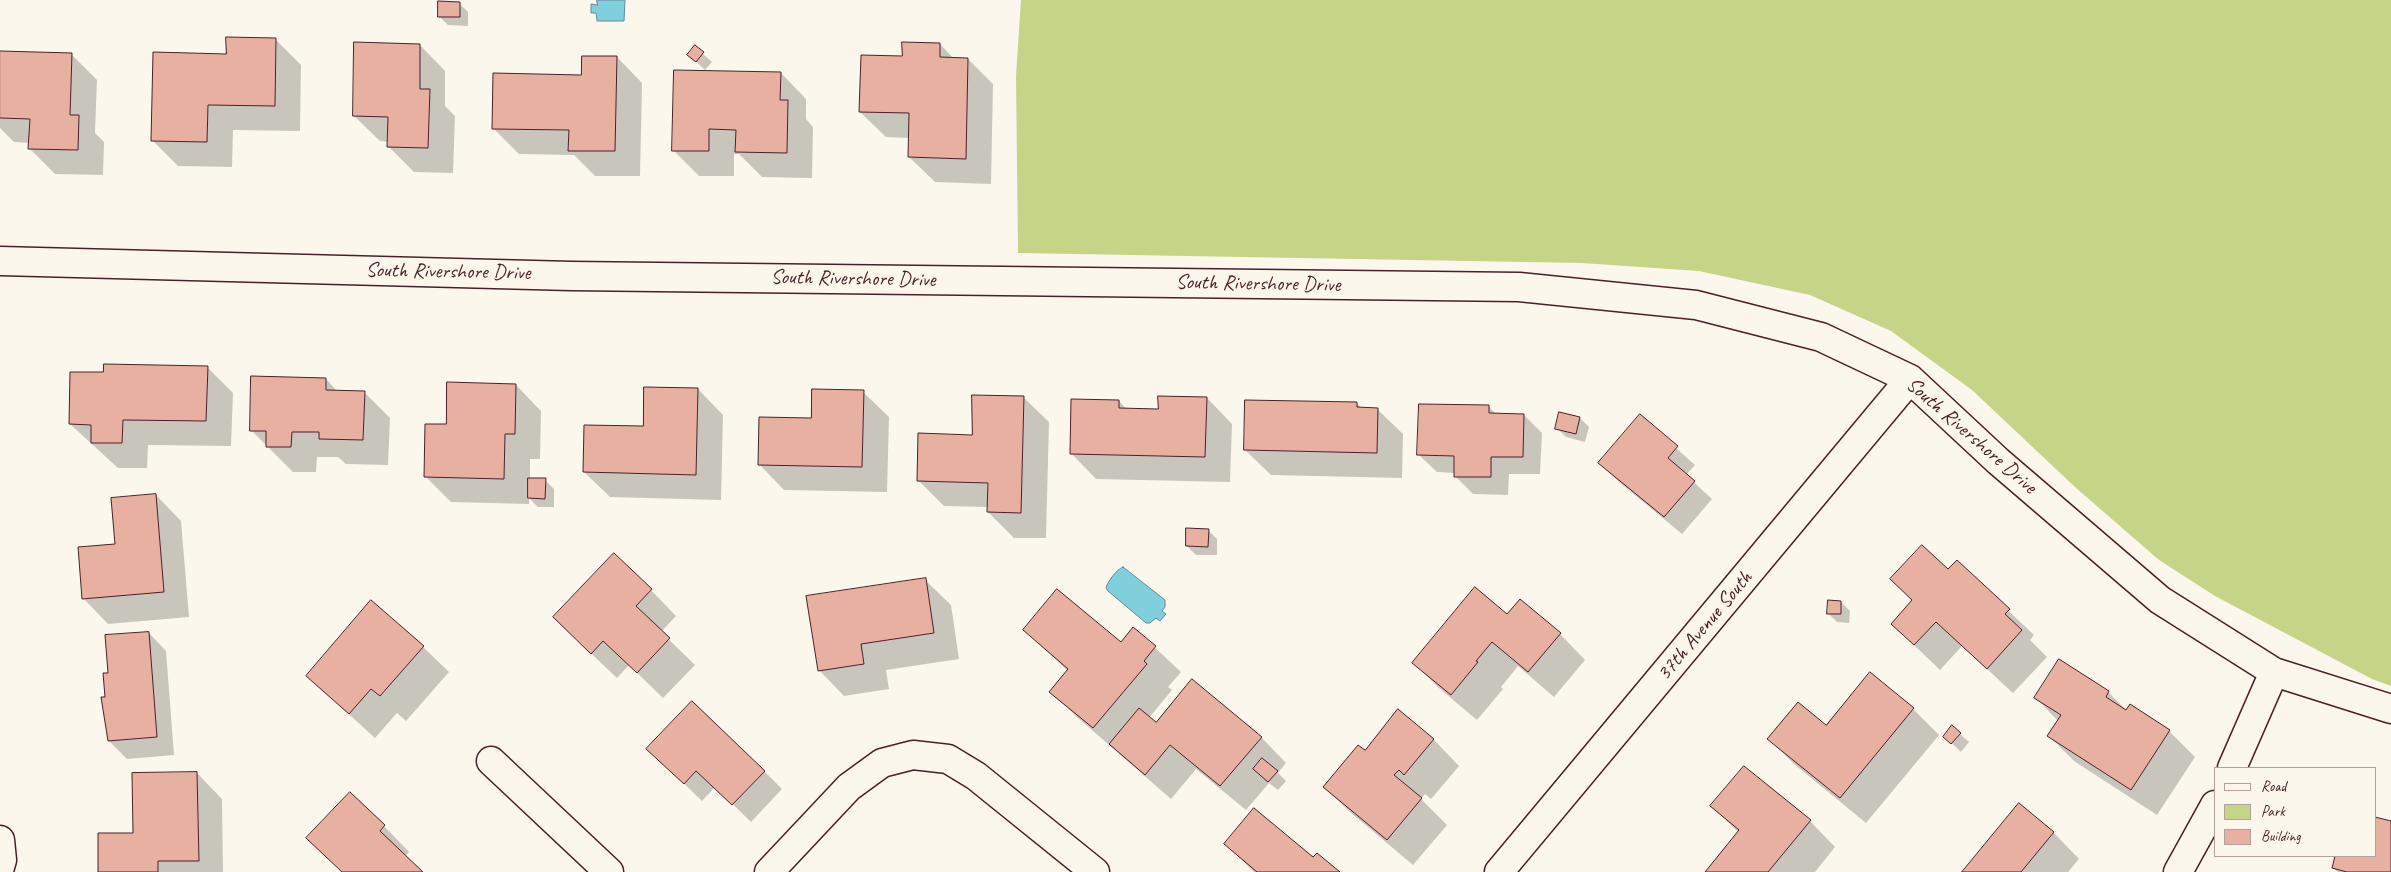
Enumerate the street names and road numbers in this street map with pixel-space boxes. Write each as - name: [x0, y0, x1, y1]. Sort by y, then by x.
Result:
- street label: South Rivershore Drive: [365, 258, 531, 286]
- street label: South Rivershore Drive: [770, 265, 936, 293]
- street label: South Rivershore Drive: [1175, 270, 1341, 298]
- street label: South Rivershore Drive: [1900, 372, 2042, 500]
- street label: 37th Avenue South: [1652, 566, 1758, 686]

